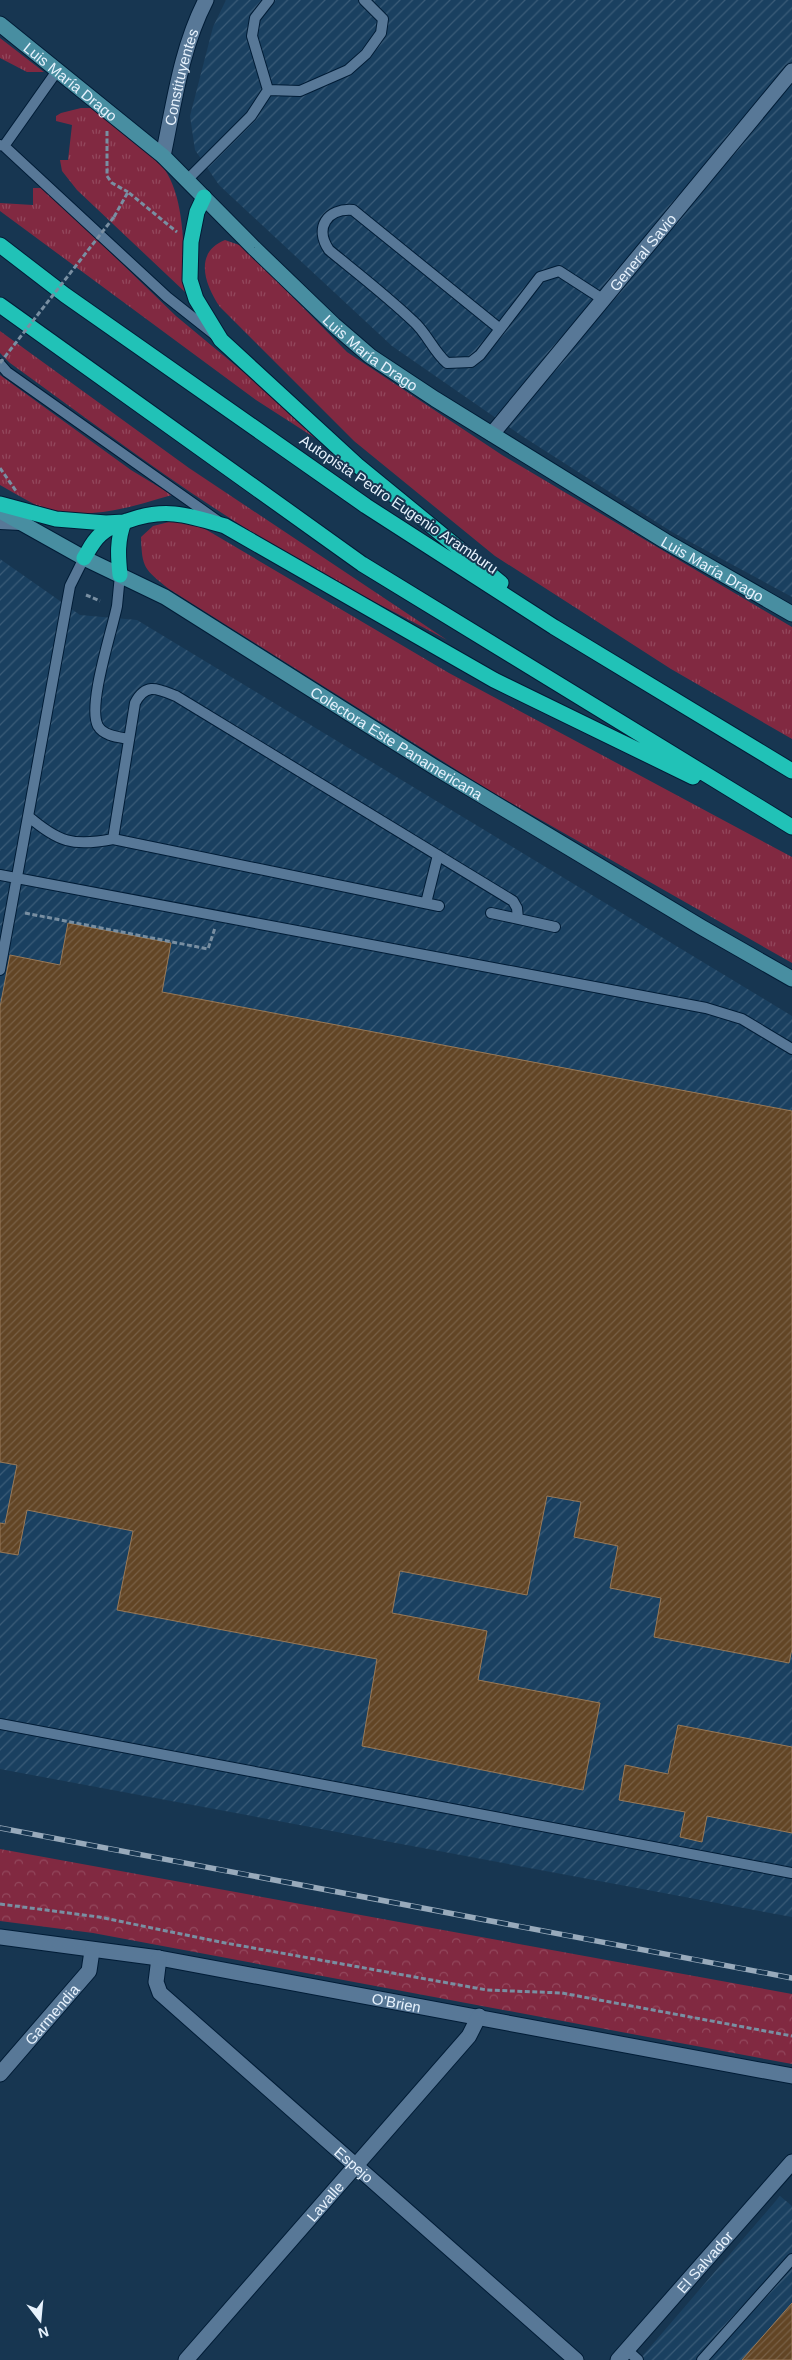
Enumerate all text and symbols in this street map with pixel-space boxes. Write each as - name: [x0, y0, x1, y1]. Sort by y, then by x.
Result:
- street label: Constituyentes: [161, 26, 201, 127]
- street label: Luis María Drago: [21, 38, 121, 124]
- street label: General Savio: [605, 210, 679, 294]
- street label: Luis María Drago: [320, 311, 421, 394]
- street label: Autopista Pedro Eugenio Aramburu: [297, 431, 501, 577]
- street label: Luis María Drago: [659, 532, 767, 604]
- street label: Colectora Este Panamericana: [308, 683, 486, 803]
- street label: Garmendia: [21, 1980, 83, 2048]
- street label: O'Brien: [371, 1989, 422, 2015]
- street label: Espejo: [331, 2143, 377, 2186]
- street label: Lavalle: [303, 2178, 347, 2225]
- street label: El Salvador: [673, 2227, 736, 2296]
- north arrow: [15, 2295, 65, 2345]
- text: N: [37, 2323, 51, 2342]

